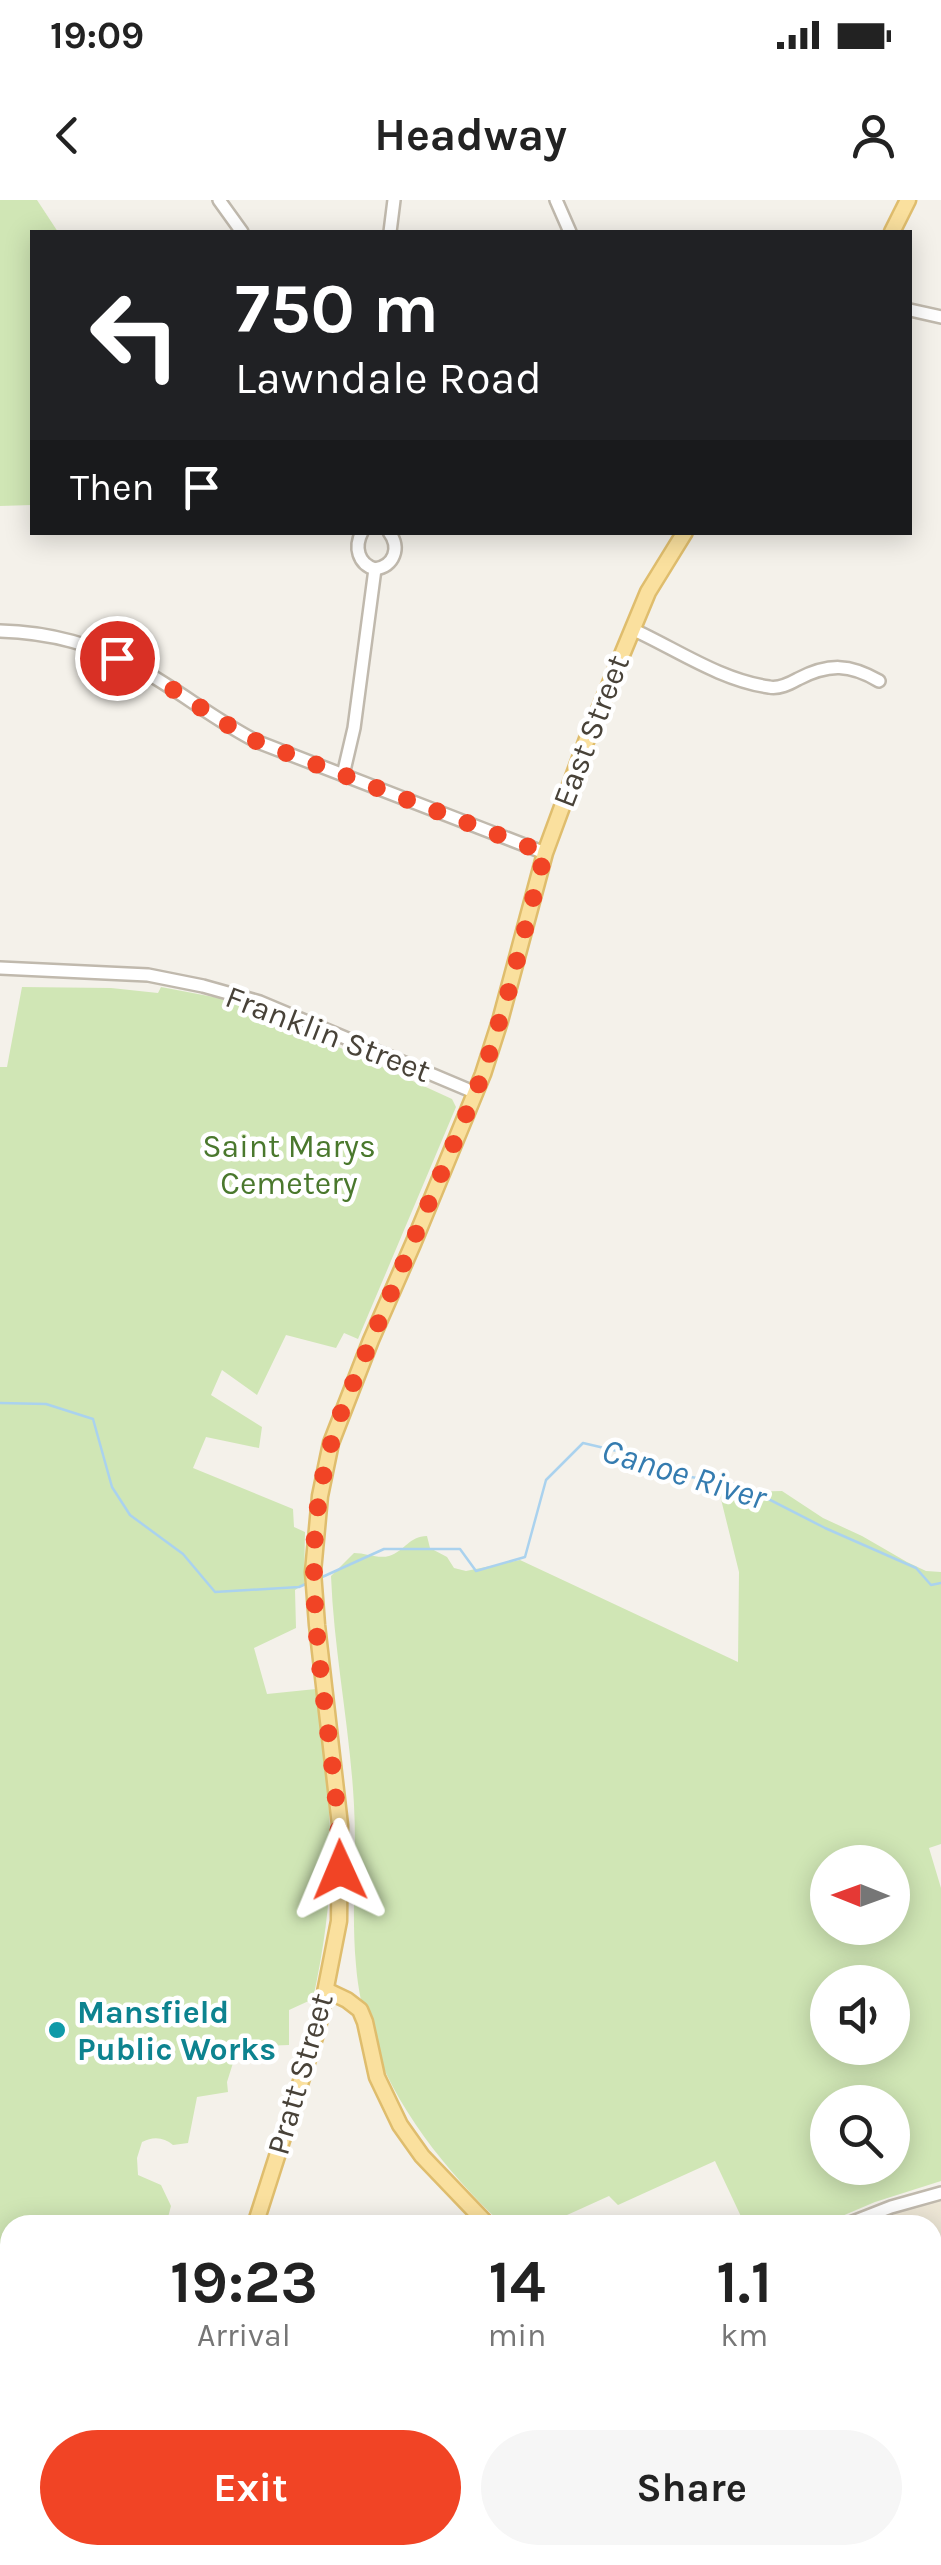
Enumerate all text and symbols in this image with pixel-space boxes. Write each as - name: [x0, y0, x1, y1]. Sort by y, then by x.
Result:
- text: 19:09: [50, 13, 144, 58]
- icon: back: [40, 108, 95, 163]
- icon: person: [846, 108, 901, 163]
- text: Headway: [374, 109, 567, 161]
- text: 750 m: [235, 268, 439, 350]
- icon: left: [70, 270, 200, 400]
- text: Lawndale Road: [235, 352, 542, 404]
- icon: arrive: [174, 460, 229, 515]
- text: Then: [70, 465, 154, 510]
- pin: [75, 616, 160, 701]
- icon: arrive: [90, 631, 145, 686]
- street label: East Street: [545, 650, 637, 812]
- street label: Franklin Street: [220, 978, 436, 1090]
- park label: Saint Marys Cemetery: [202, 1128, 376, 1202]
- water label: Canoe River: [597, 1430, 772, 1519]
- position arrow: [288, 1818, 392, 1922]
- north arrow: [810, 1845, 910, 1945]
- map controls: [810, 1845, 910, 2185]
- button: sound: [810, 1965, 910, 2065]
- street label: Pratt Street: [259, 1989, 341, 2159]
- place label: Mansfield Public Works: [77, 1994, 276, 2068]
- marker: Mansfield Public Works: [46, 2019, 68, 2041]
- button: search: [810, 2085, 910, 2185]
- text: 19:23: [170, 2247, 318, 2317]
- text: 14: [488, 2247, 546, 2317]
- text: 1.1: [716, 2247, 772, 2317]
- text: Arrival: [197, 2317, 291, 2354]
- text: min: [488, 2317, 546, 2354]
- text: km: [720, 2317, 768, 2354]
- button: Exit: [40, 2430, 461, 2545]
- button: Share: [481, 2430, 902, 2545]

